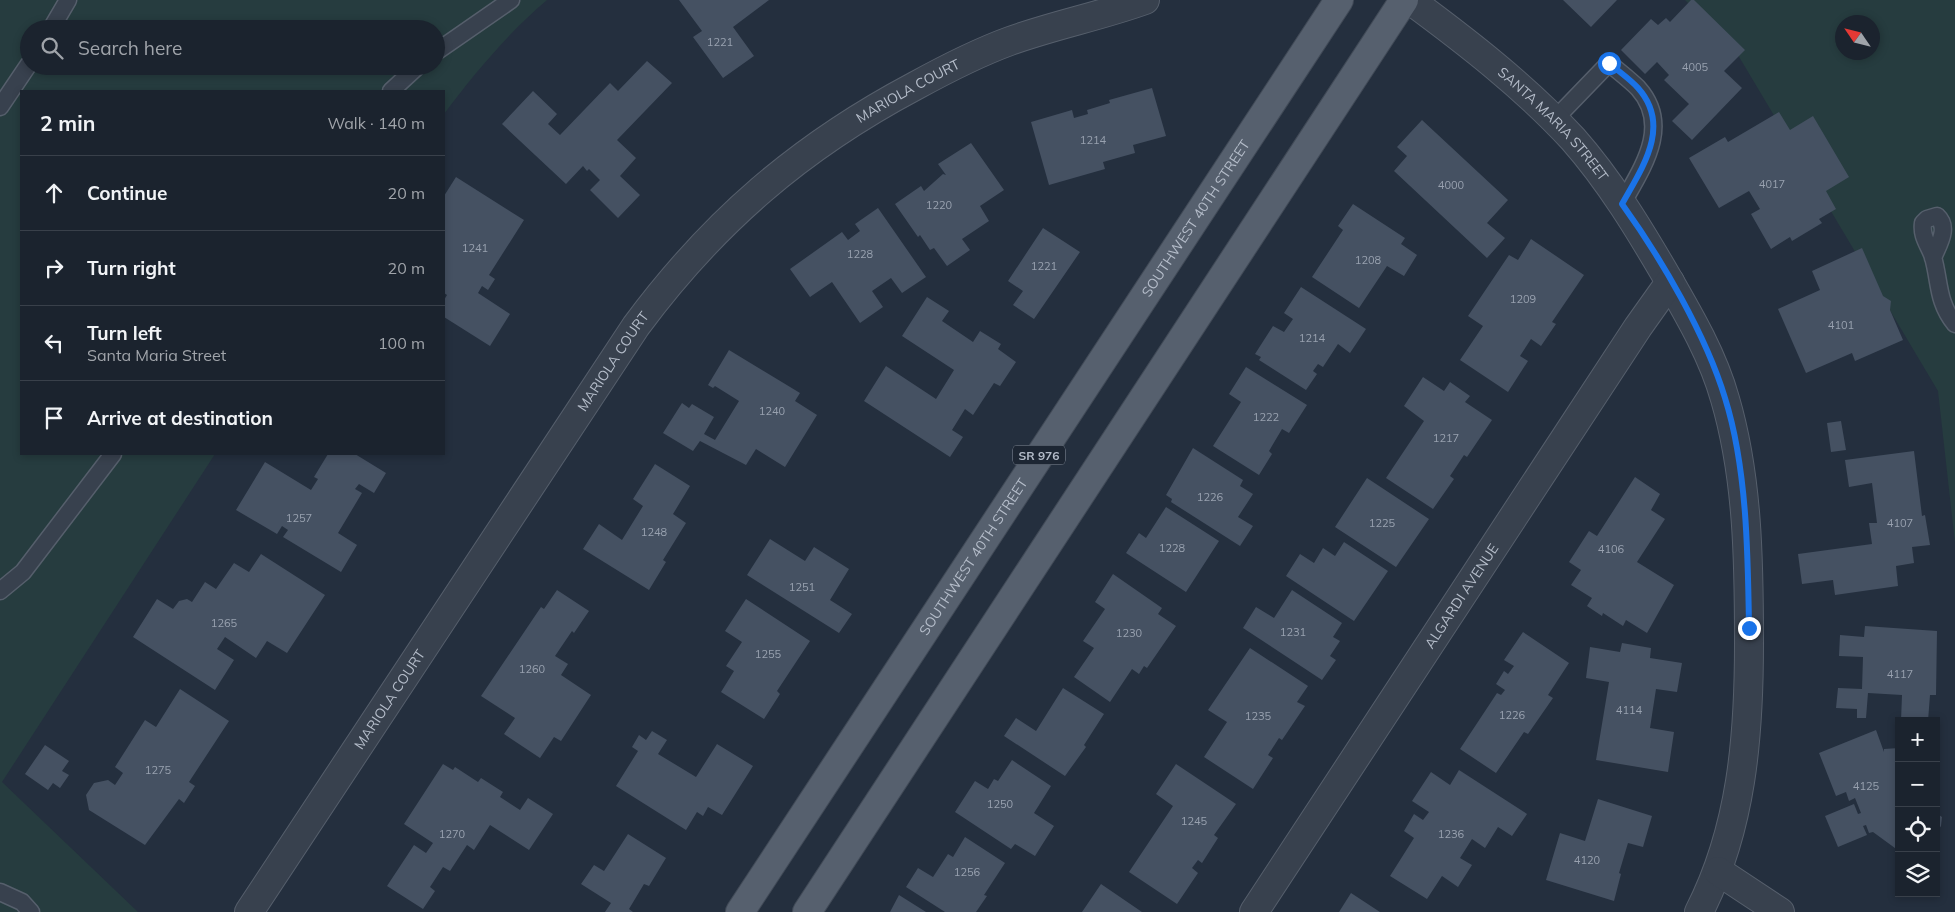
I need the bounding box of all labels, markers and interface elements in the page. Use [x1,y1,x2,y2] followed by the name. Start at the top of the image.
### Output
[1835,15,1880,60] north arrow
[20,20,445,75] search box
[38,34,66,62] icon: search
[707,35,733,49] house number: 1221
[78,36,182,60] text: Search here
[1598,52,1621,75] route start
[853,55,963,127] street label: MARIOLA COURT
[1682,60,1709,74] house number: 4005
[1494,63,1613,185] street label: SANTA MARIA STREET
[40,110,95,136] text: 2 min
[327,113,425,133] text: Walk · 140 m
[1080,133,1107,147] house number: 1214
[1138,136,1254,300] street label: SOUTHWEST 40TH STREET
[1759,177,1785,191] house number: 4017
[1438,178,1465,192] house number: 4000
[40,179,68,207] icon: ahead
[87,181,167,205] text: Continue
[388,183,425,203] text: 20 m
[926,198,953,212] house number: 1220
[462,241,488,255] house number: 1241
[847,247,874,261] house number: 1228
[1355,253,1382,267] house number: 1208
[40,254,68,282] icon: right
[87,256,176,280] text: Turn right
[388,258,425,278] text: 20 m
[1031,259,1057,273] house number: 1221
[1510,292,1536,306] house number: 1209
[573,307,653,415] street label: MARIOLA COURT
[1828,318,1854,332] house number: 4101
[87,321,162,345] text: Turn left
[40,329,68,357] icon: left
[1299,331,1326,345] house number: 1214
[378,333,425,353] text: 100 m
[87,345,226,365] text: Santa Maria Street
[40,404,68,432] icon: arrive
[759,404,786,418] house number: 1240
[87,406,273,430] text: Arrive at destination
[1253,410,1280,424] house number: 1222
[1433,431,1459,445] house number: 1217
[1013,446,1065,464] road number: SR 976
[915,474,1032,639] street label: SOUTHWEST 40TH STREET
[1197,490,1224,504] house number: 1226
[286,511,312,525] house number: 1257
[1369,516,1396,530] house number: 1225
[1887,516,1913,530] house number: 4107
[641,525,668,539] house number: 1248
[1420,540,1502,652] street label: ALGARDI AVENUE
[1159,541,1186,555] house number: 1228
[1598,542,1625,556] house number: 4106
[789,580,815,594] house number: 1251
[211,616,238,630] house number: 1265
[1738,617,1761,640] route end
[1280,625,1306,639] house number: 1231
[1116,626,1143,640] house number: 1230
[350,645,429,753] street label: MARIOLA COURT
[755,647,782,661] house number: 1255
[519,662,546,676] house number: 1260
[1887,667,1913,681] house number: 4117
[1616,703,1643,717] house number: 4114
[1499,708,1526,722] house number: 1226
[1245,709,1272,723] house number: 1235
[1895,717,1940,897] map controls
[1895,717,1940,762] button: +
[1895,762,1940,807] button: −
[145,763,172,777] house number: 1275
[1853,779,1880,793] house number: 4125
[987,797,1014,811] house number: 1250
[1895,807,1940,852] button: locate
[1181,814,1208,828] house number: 1245
[439,827,466,841] house number: 1270
[1438,827,1465,841] house number: 1236
[1895,852,1940,897] button: layers
[1574,853,1601,867] house number: 4120
[954,865,981,879] house number: 1256

